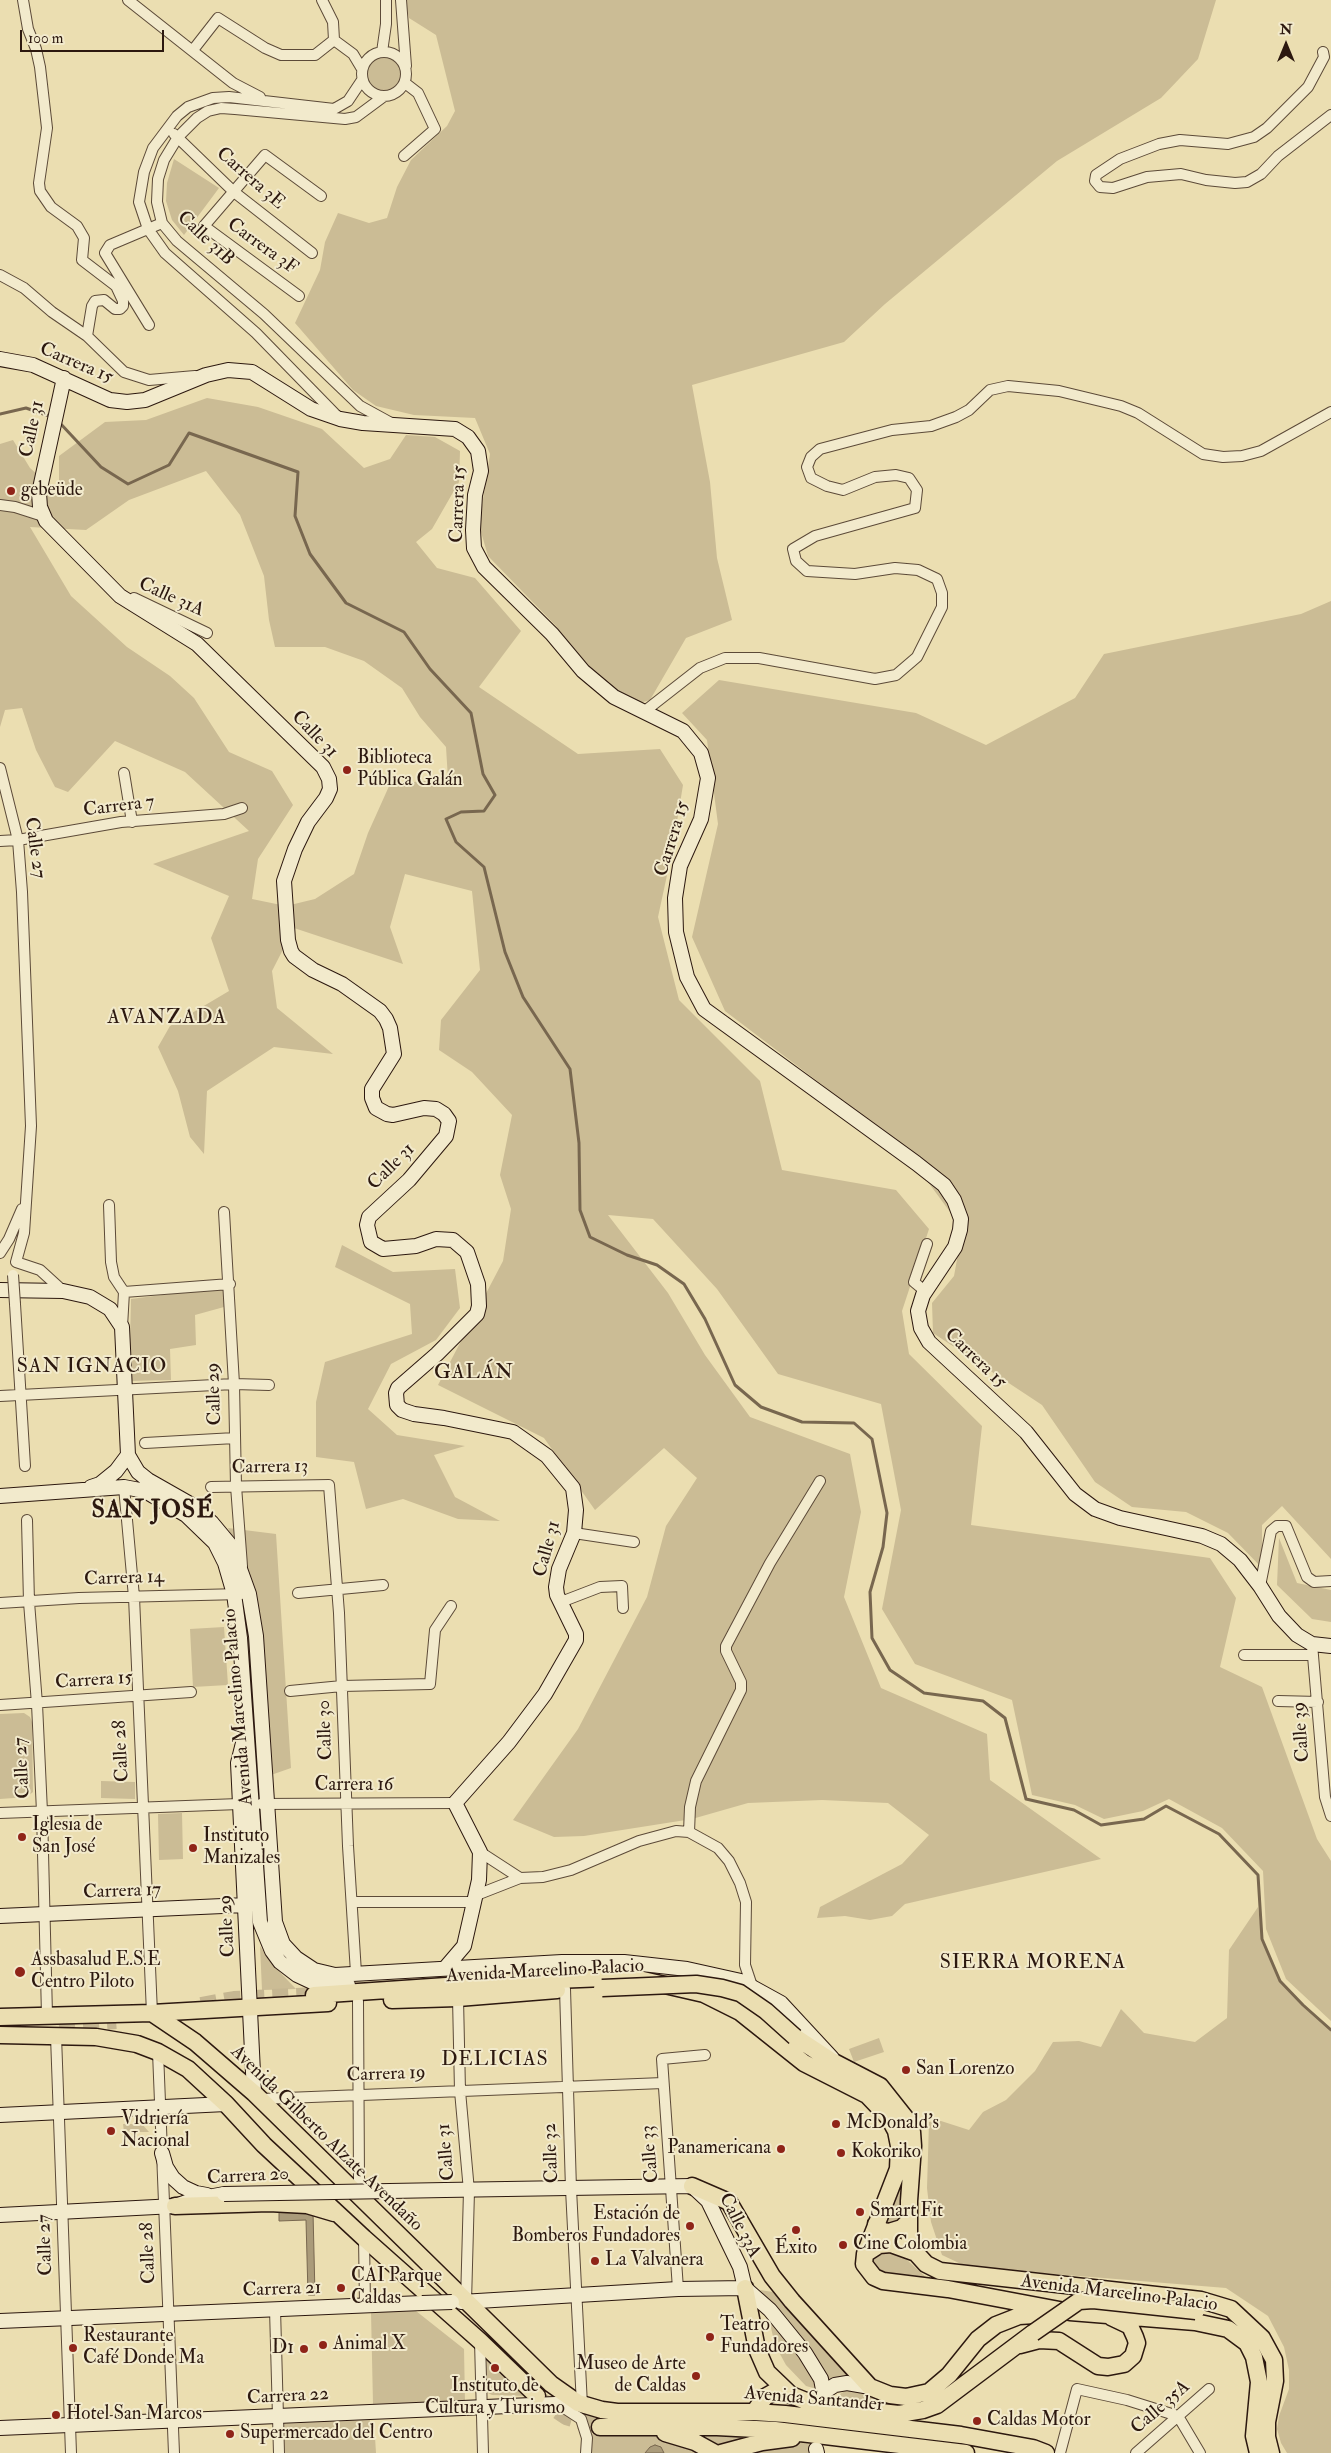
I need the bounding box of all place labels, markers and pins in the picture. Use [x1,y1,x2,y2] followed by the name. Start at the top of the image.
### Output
[21,480,83,502] place label: gebeüde
[5,485,17,497] marker: gebeüde
[357,748,463,792] place label: Biblioteca Pública Galán
[341,764,353,776] marker: Biblioteca Pública Galán
[32,1815,102,1859] place label: Iglesia de San José
[203,1826,280,1870] place label: Instituto Manizales
[16,1831,28,1843] marker: Iglesia de San José
[187,1842,199,1854] marker: Instituto Manizales
[31,1950,161,1994] place label: Assbasalud E.S.E Centro Piloto
[13,1965,27,1979] marker: Assbasalud E.S.E Centro Piloto
[916,2059,1014,2081] place label: San Lorenzo
[900,2064,912,2076] marker: San Lorenzo
[121,2109,190,2153] place label: Vidriería Nacional
[846,2113,939,2135] place label: McDonald's
[830,2118,842,2130] marker: McDonald's
[105,2125,117,2137] marker: Vidriería Nacional
[667,2138,771,2160] place label: Panamericana
[851,2142,921,2164] place label: Kokoriko
[775,2143,787,2155] marker: Panamericana
[835,2147,847,2159] marker: Kokoriko
[870,2201,943,2223] place label: Smart Fit
[512,2204,680,2248] place label: Estación de Bomberos Fundadores
[854,2206,866,2218] marker: Smart Fit
[684,2220,696,2232] marker: Estación de Bomberos Fundadores
[790,2224,802,2236] marker: Éxito
[853,2234,967,2256] place label: Cine Colombia
[775,2238,817,2260] place label: Éxito
[837,2239,849,2251] marker: Cine Colombia
[605,2250,704,2272] place label: La Valvanera
[589,2255,601,2267] marker: La Valvanera
[351,2266,442,2310] place label: CAI Parque Caldas
[335,2282,347,2294] marker: CAI Parque Caldas
[720,2315,808,2359] place label: Teatro Fundadores
[83,2326,204,2370] place label: Restaurante Café Donde Ma
[704,2331,716,2343] marker: Teatro Fundadores
[333,2334,406,2356] place label: Animal X
[272,2338,294,2360] place label: D1
[317,2339,329,2351] marker: Animal X
[67,2342,79,2354] marker: Restaurante Café Donde Ma
[298,2343,310,2355] marker: D1
[576,2354,686,2398] place label: Museo de Arte de Caldas
[489,2362,501,2374] marker: Instituto de Cultura y Turismo
[690,2370,702,2382] marker: Museo de Arte de Caldas
[425,2376,565,2420] place label: Instituto de Cultura y Turismo
[66,2404,202,2426] place label: Hotel San Marcos
[50,2409,62,2421] marker: Hotel San Marcos
[987,2410,1091,2432] place label: Caldas Motor
[971,2415,983,2427] marker: Caldas Motor
[240,2423,433,2445] place label: Supermercado del Centro
[224,2428,236,2440] marker: Supermercado del Centro

